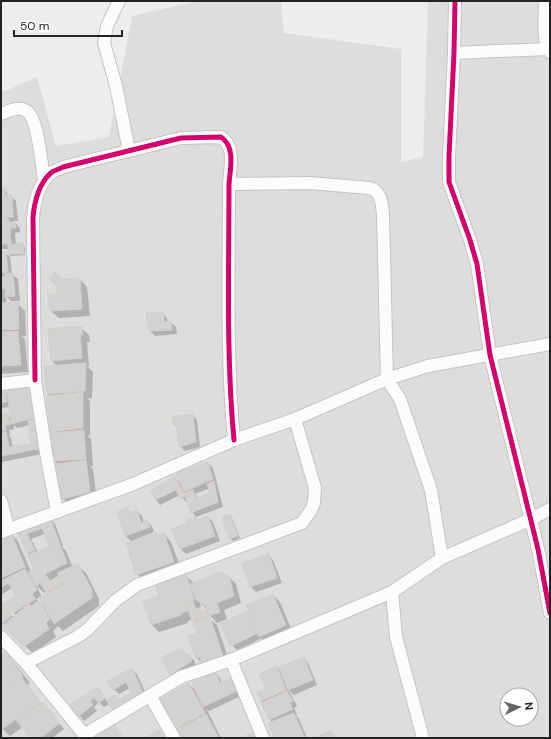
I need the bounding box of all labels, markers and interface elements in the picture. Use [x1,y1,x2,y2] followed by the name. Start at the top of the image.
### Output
[14,12,122,38] scale bar
[20,18,49,34] text: 50 m
[499,687,539,727] north arrow
[522,702,536,711] text: N

